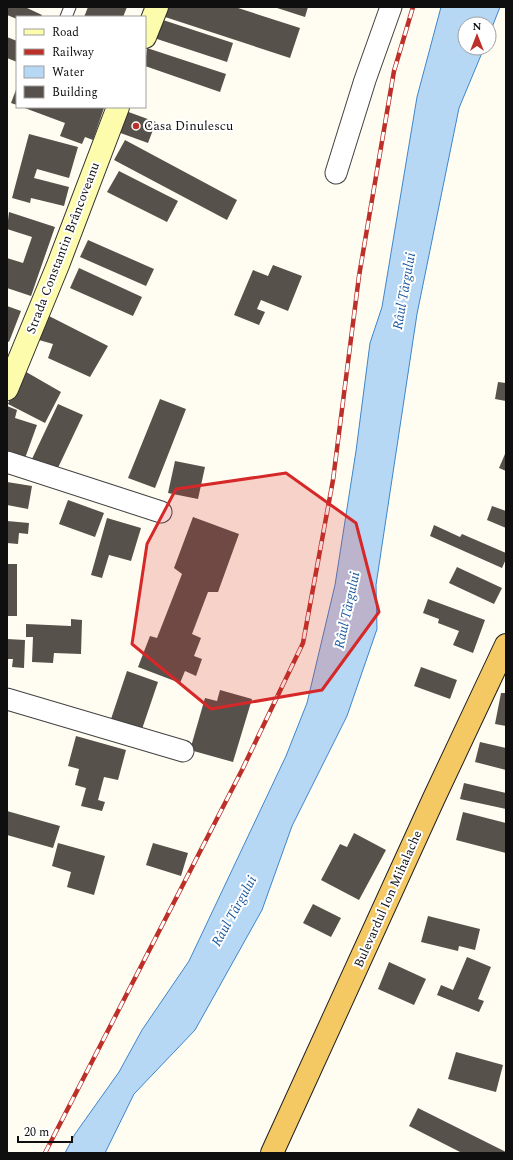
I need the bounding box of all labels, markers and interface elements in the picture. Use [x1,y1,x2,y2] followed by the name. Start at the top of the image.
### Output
[16,16,146,108] legend
[457,16,497,56] north arrow
[473,18,482,35] text: N
[52,23,79,42] text: Road
[52,43,95,62] text: Railway
[52,63,84,82] text: Water
[52,83,98,102] text: Building
[144,116,233,136] place label: Casa Dinulescu
[131,121,141,131] marker: Casa Dinulescu
[21,159,105,337] street label: Strada Constantin Brâncoveanu
[387,251,421,331] water label: Râul Târgului
[329,570,365,650] water label: Râul Târgului
[349,827,427,971] street label: Bulevardul Ion Mihalache
[206,872,262,950] water label: Râul Târgului
[18,1118,72,1144] scale bar
[24,1123,49,1142] text: 20 m

